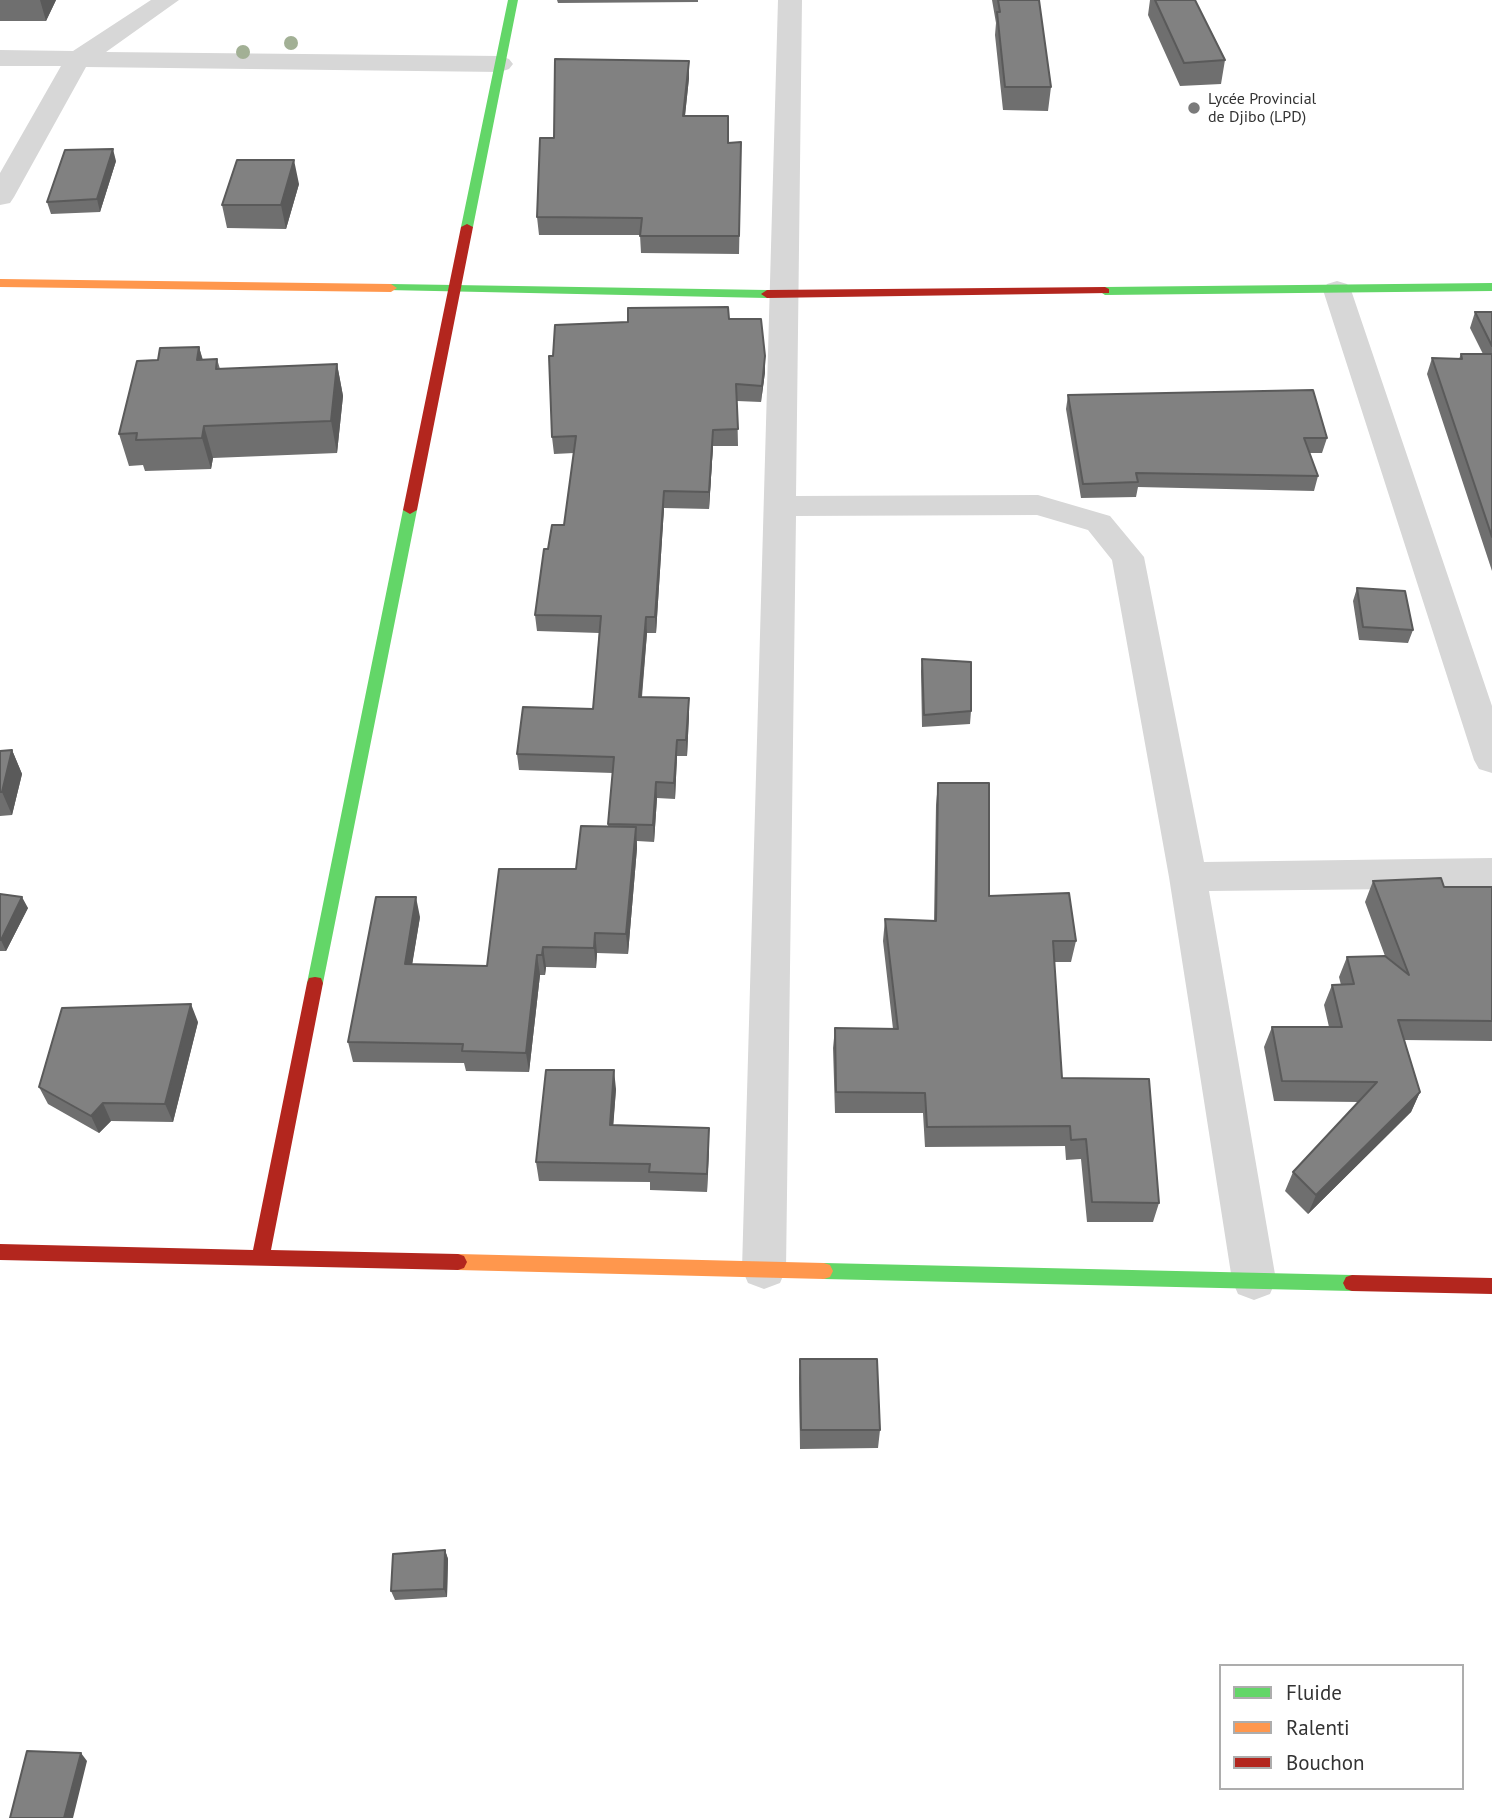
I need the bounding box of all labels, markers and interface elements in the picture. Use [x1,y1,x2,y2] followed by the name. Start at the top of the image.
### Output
[1208,89,1316,127] place label: Lycée Provincial de Djibo (LPD)
[1186,100,1202,116] marker: Lycée Provincial de Djibo (LPD)
[1219,1664,1464,1790] legend
[1286,1679,1342,1706] text: Fluide
[1286,1714,1350,1741] text: Ralenti
[1286,1749,1365,1776] text: Bouchon

